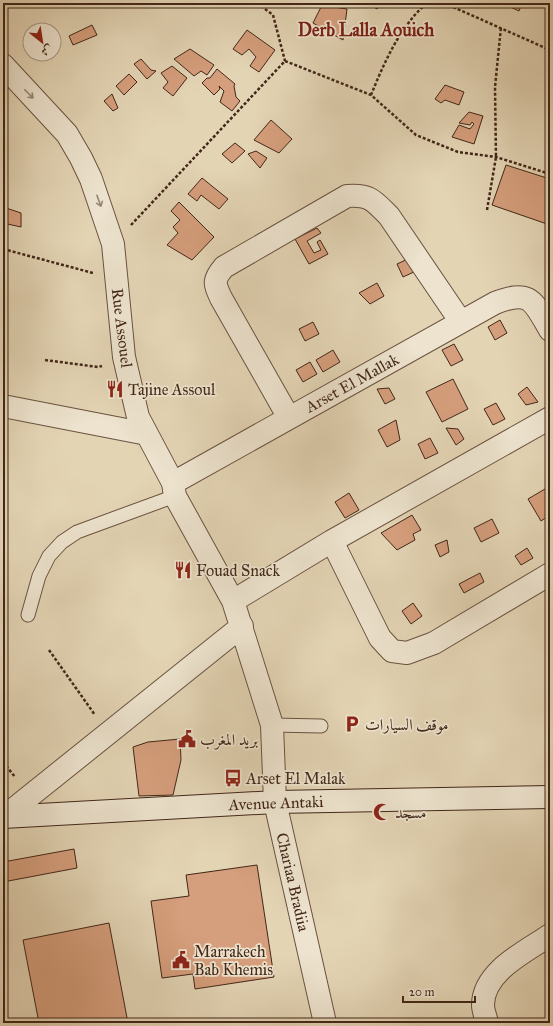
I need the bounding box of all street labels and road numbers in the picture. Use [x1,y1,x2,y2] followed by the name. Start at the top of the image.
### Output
[108,287,136,369] street label: Rue Assouel
[301,349,402,417] street label: Arset El Mallak
[227,792,324,814] street label: Avenue Antaki
[272,831,314,933] street label: Chariaa Bradiia

